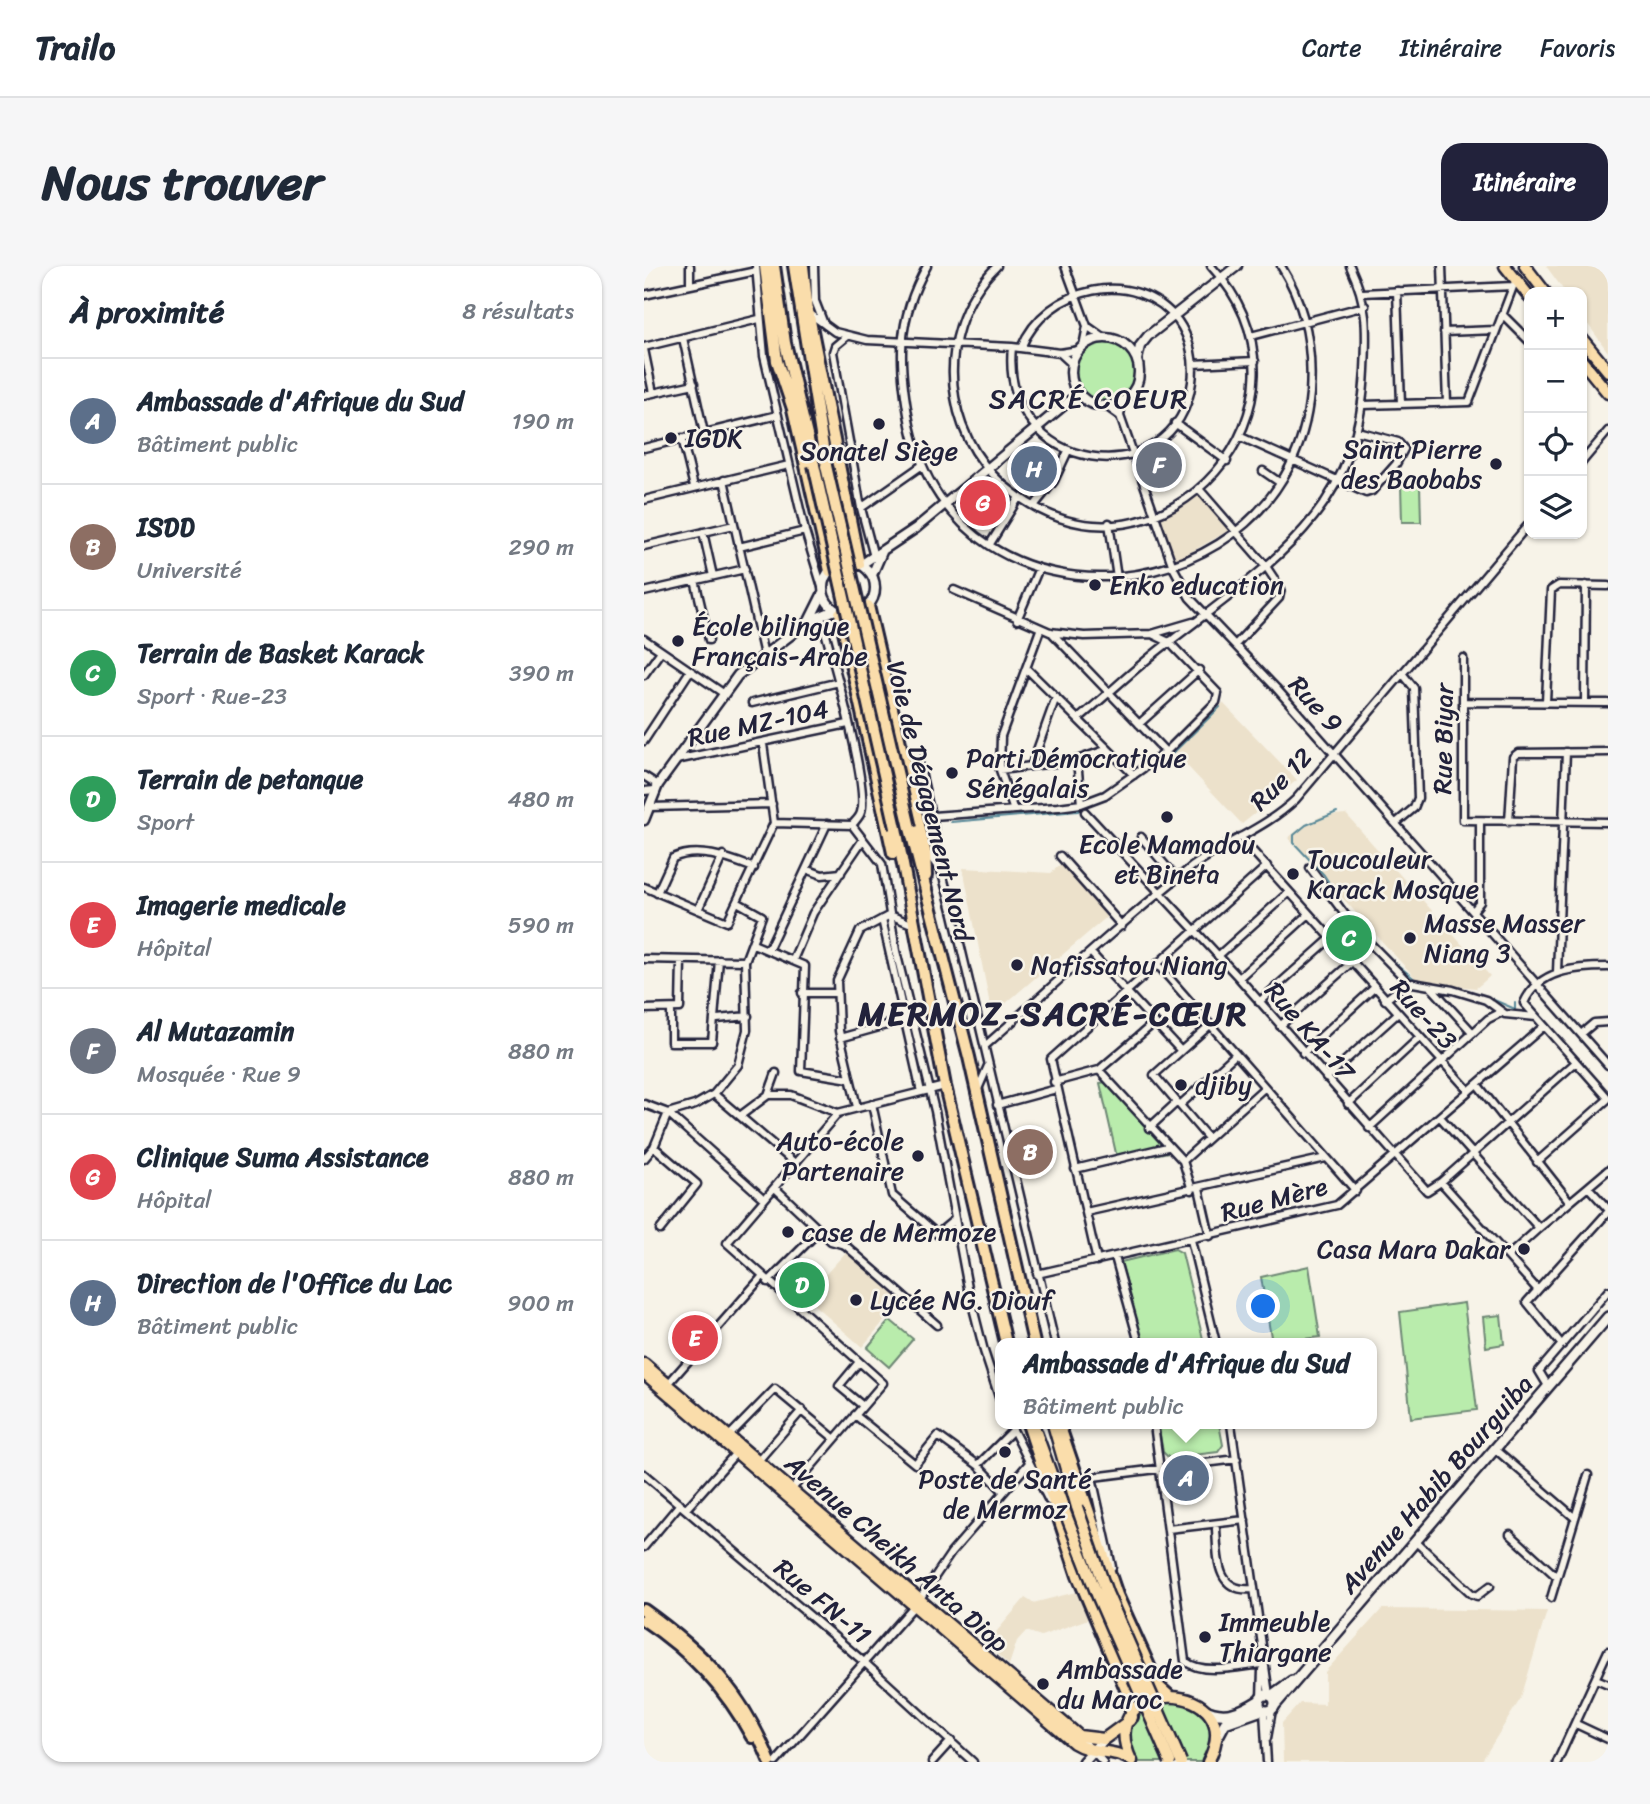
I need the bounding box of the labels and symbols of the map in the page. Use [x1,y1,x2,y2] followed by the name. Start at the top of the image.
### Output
[989,374,1189,423] district label: SACRÉ COEUR
[684,415,743,461] place label: IGDK
[871,416,887,432] marker: Sonatel Siège
[1341,426,1482,502] place label: Saint Pierre des Baobabs
[800,428,958,474] place label: Sonatel Siège
[663,430,679,446] marker: IGDK
[1136,439,1182,491] pin: F
[1011,443,1057,495] pin: H
[1488,456,1504,472] marker: Saint Pierre des Baobabs
[960,477,1006,529] pin: G
[1109,562,1284,608] place label: Enko education
[1087,577,1103,593] marker: Enko education
[692,603,868,679] place label: École bilingue Français-Arabe
[670,633,686,649] marker: École bilingue Français-Arabe
[873,656,988,948] street label: Voie de Dégagement Nord
[1277,664,1355,744] street label: Rue 9
[1419,682,1467,795] street label: Rue Biyar
[683,686,833,760] street label: Rue MZ-104
[966,735,1187,811] place label: Parti Démocratique Sénégalais
[1238,736,1324,822] street label: Rue 12
[944,765,960,781] marker: Parti Démocratique Sénégalais
[1159,809,1175,825] marker: Ecole Mamadou et Bineta
[1079,821,1255,897] place label: Ecole Mamadou et Bineta
[1307,836,1479,912] place label: Toucouleur Karack Mosque
[1285,866,1301,882] marker: Toucouleur Karack Mosque
[1424,900,1586,976] place label: Masse Masser Niang 3
[1326,912,1372,964] pin: C
[1402,930,1418,946] marker: Masse Masser Niang 3
[1031,942,1228,988] place label: Nafissatou Niang
[1009,957,1025,973] marker: Nafissatou Niang
[1379,967,1469,1061] street label: Rue-23
[1253,970,1368,1093] street label: Rue KA-17
[857,985,1248,1043] district label: MERMOZ-SACRÉ-CŒUR
[1195,1062,1252,1108] place label: djiby
[1173,1077,1189,1093] marker: djiby
[775,1118,904,1194] place label: Auto-école Partenaire
[1007,1126,1053,1178] pin: B
[910,1148,926,1164] marker: Auto-école Partenaire
[1216,1163,1333,1235] street label: Rue Mère
[802,1209,997,1255] place label: case de Mermoze
[780,1224,796,1240] marker: case de Mermoze
[1317,1226,1511,1272] place label: Casa Mara Dakar
[1516,1241,1532,1257] marker: Casa Mara Dakar
[779,1259,825,1311] pin: D
[870,1277,1056,1323] place label: Lycée NG. Diouf
[1246,1289,1280,1323] your location
[848,1292,864,1308] marker: Lycée NG. Diouf
[672,1312,718,1364] pin: E
[1326,1364,1545,1605] street label: Avenue Habib Bourguiba
[773,1441,1020,1664] street label: Avenue Cheikh Anta Diop
[997,1444,1013,1460] marker: Poste de Santé de Mermoz
[1163,1452,1209,1504] pin: A
[918,1456,1092,1532] place label: Poste de Santé de Mermoz
[764,1546,882,1656] street label: Rue FN-11
[1218,1599,1332,1675] place label: Immeuble Thiargane
[1197,1629,1213,1645] marker: Immeuble Thiargane
[1056,1646,1183,1722] place label: Ambassade du Maroc
[1035,1676,1051,1692] marker: Ambassade du Maroc

